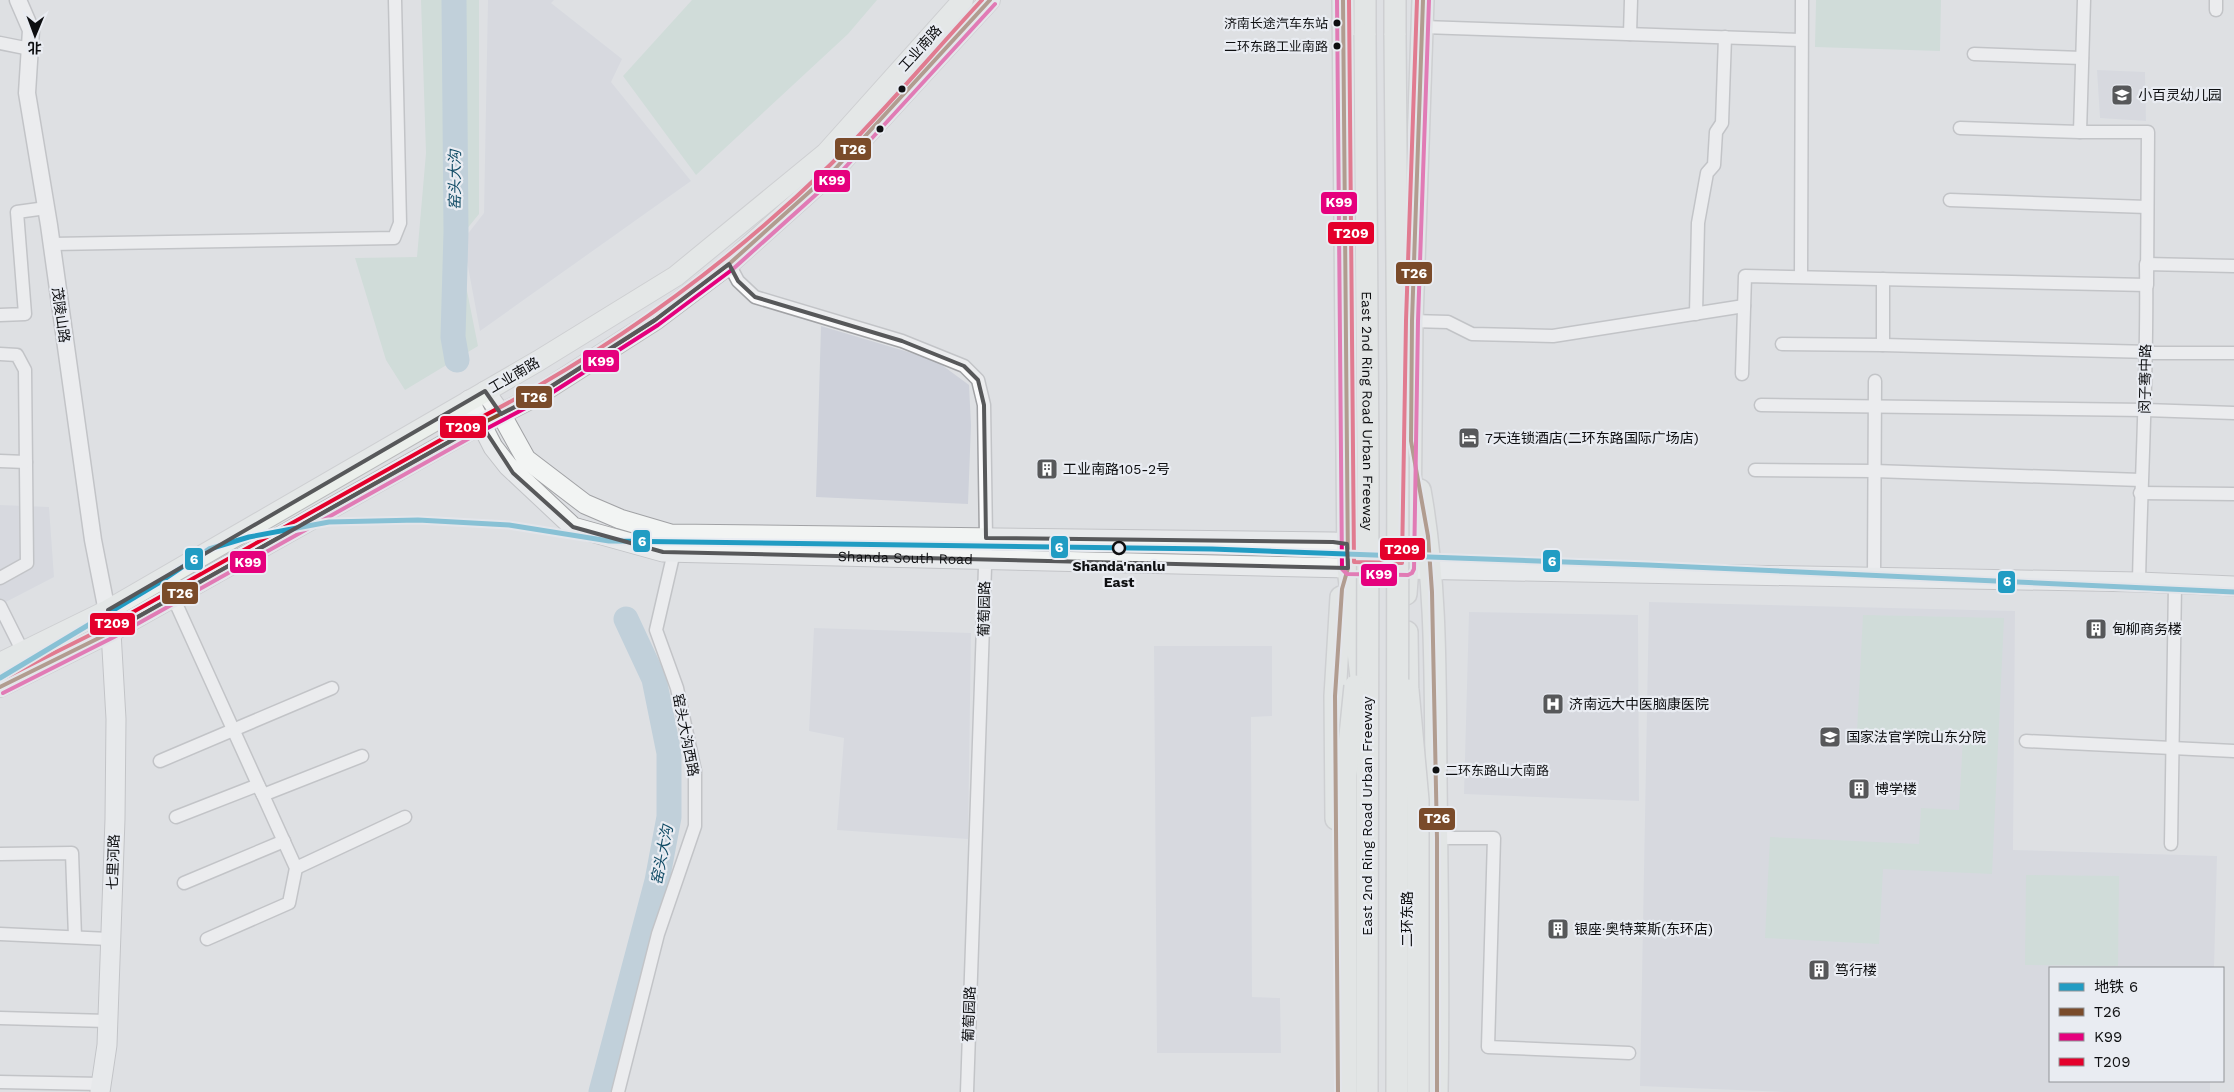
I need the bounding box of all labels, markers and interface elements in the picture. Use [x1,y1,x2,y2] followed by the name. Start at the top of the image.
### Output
[10,10,60,60] north arrow
[1224,16,1328,31] place label: 济南长途汽车东站
[1332,18,1342,28] marker: 济南长途汽车东站
[895,22,945,74] street label: 工业南路
[1224,39,1328,54] place label: 二环东路工业南路
[28,40,42,56] text: 北
[1332,41,1342,51] marker: 二环东路工业南路
[2110,83,2134,107] school or university icon: 小百灵幼儿园
[897,84,907,94] unlabelled marker
[2138,87,2222,103] place label: 小百灵幼儿园
[875,124,885,134] unlabelled marker
[834,137,872,161] line badge: T26
[840,141,866,157] text: T26
[446,148,464,210] water label: 窑头大沟
[813,169,851,193] line badge: K99
[819,172,845,188] text: K99
[1320,191,1358,215] line badge: K99
[1326,194,1352,210] text: K99
[1327,221,1375,245] line badge: T209
[1333,225,1369,241] text: T209
[1395,261,1433,285] line badge: T26
[1401,265,1427,281] text: T26
[49,286,73,344] street label: 茂陵山路
[1359,291,1376,532] street label: East 2nd Ring Road Urban Freeway
[2136,344,2154,414] street label: 闵子骞中路
[582,349,620,373] line badge: K99
[588,353,614,369] text: K99
[486,354,542,396] street label: 工业南路
[515,385,553,409] line badge: T26
[521,389,547,405] text: T26
[439,415,487,439] line badge: T209
[445,419,481,435] text: T209
[1457,426,1481,450] hotel icon: 7天连锁酒店(二环东路国际广场店)
[1485,430,1699,446] place label: 7天连锁酒店(二环东路国际广场店)
[1035,457,1059,481] building icon: 工业南路105-2号
[1063,461,1170,477] place label: 工业南路105-2号
[632,529,651,553] line badge: 6
[638,533,647,549] text: 6
[1050,535,1069,559] line badge: 6
[1379,537,1426,561] line badge: T209
[1055,539,1064,555] text: 6
[1112,541,1126,555] marker: Shanda'nanlu East
[1384,541,1420,557] text: T209
[184,547,204,571] line badge: 6
[838,548,973,567] street label: Shanda South Road
[1542,549,1561,573] line badge: 6
[229,550,267,574] line badge: K99
[190,551,199,567] text: 6
[1548,553,1557,569] text: 6
[235,554,261,570] text: K99
[1073,558,1165,590] place label: Shanda'nanlu East
[1360,563,1398,587] line badge: K99
[1366,566,1392,582] text: K99
[1997,570,2016,594] line badge: 6
[2003,573,2012,589] text: 6
[161,581,199,605] line badge: T26
[976,581,992,637] street label: 葡萄园路
[167,585,193,601] text: T26
[89,612,136,636] line badge: T209
[94,615,130,631] text: T209
[2084,617,2108,641] building icon: 甸柳商务楼
[2112,621,2182,637] place label: 甸柳商务楼
[670,692,702,778] street label: 窑头大沟西路
[1541,692,1565,716] hospital icon: 济南远大中医脑康医院
[1359,695,1375,936] street label: East 2nd Ring Road Urban Freeway
[1569,696,1709,712] place label: 济南远大中医脑康医院
[1818,725,1842,749] school or university icon: 国家法官学院山东分院
[1846,729,1986,745] place label: 国家法官学院山东分院
[1445,763,1549,778] place label: 二环东路山大南路
[1431,765,1441,775] marker: 二环东路山大南路
[1847,777,1871,801] building icon: 博学楼
[1875,781,1917,797] place label: 博学楼
[1418,807,1456,831] line badge: T26
[1424,810,1450,826] text: T26
[647,822,677,886] water label: 窑头大沟
[104,834,122,890] street label: 七里河路
[1399,891,1415,947] street label: 二环东路
[1546,917,1570,941] building icon: 银座·奥特莱斯(东环店)
[1574,921,1713,937] place label: 银座·奥特莱斯(东环店)
[1807,958,1831,982] building icon: 笃行楼
[1835,962,1877,978] place label: 笃行楼
[2049,967,2224,1082] legend
[2094,978,2138,996] text: 地铁 6
[960,986,978,1042] street label: 葡萄园路
[2094,1003,2121,1021] text: T26
[2094,1028,2122,1046] text: K99
[2094,1053,2130,1071] text: T209

